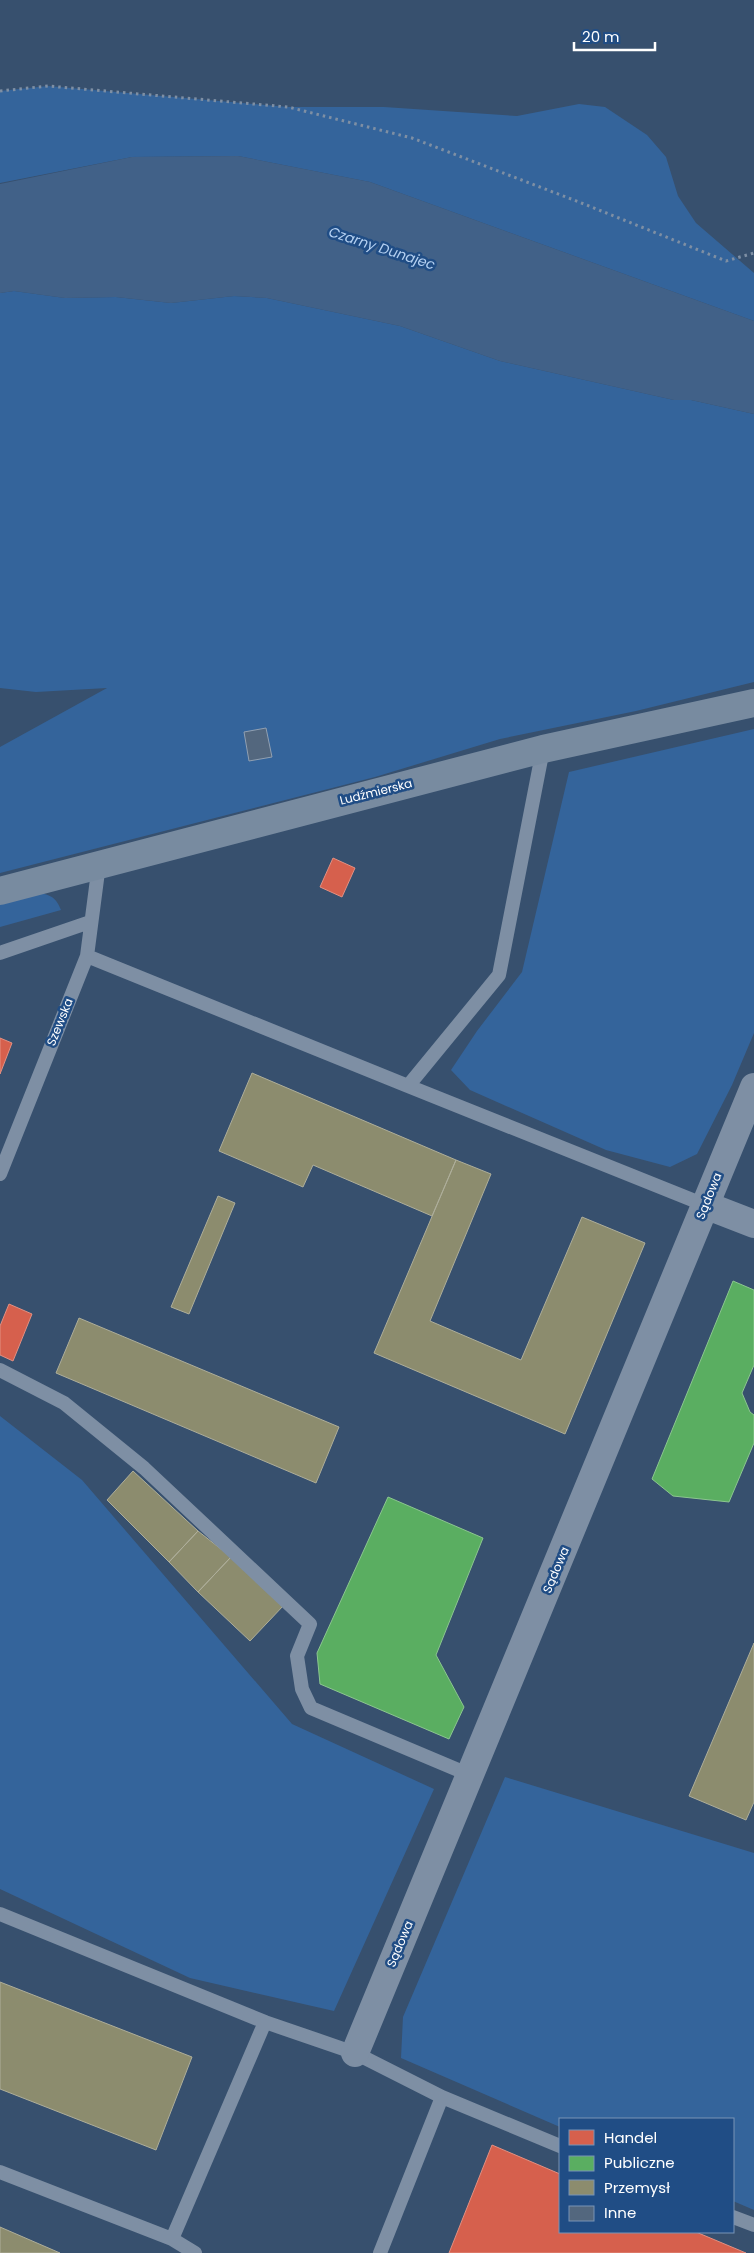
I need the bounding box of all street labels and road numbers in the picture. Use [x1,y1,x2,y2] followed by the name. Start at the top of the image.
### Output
[338,774,414,809] street label: Ludźmierska
[42,995,77,1048] street label: Szewska
[691,1170,726,1222] street label: Sądowa
[538,1544,573,1596] street label: Sądowa
[382,1918,417,1970] street label: Sądowa

